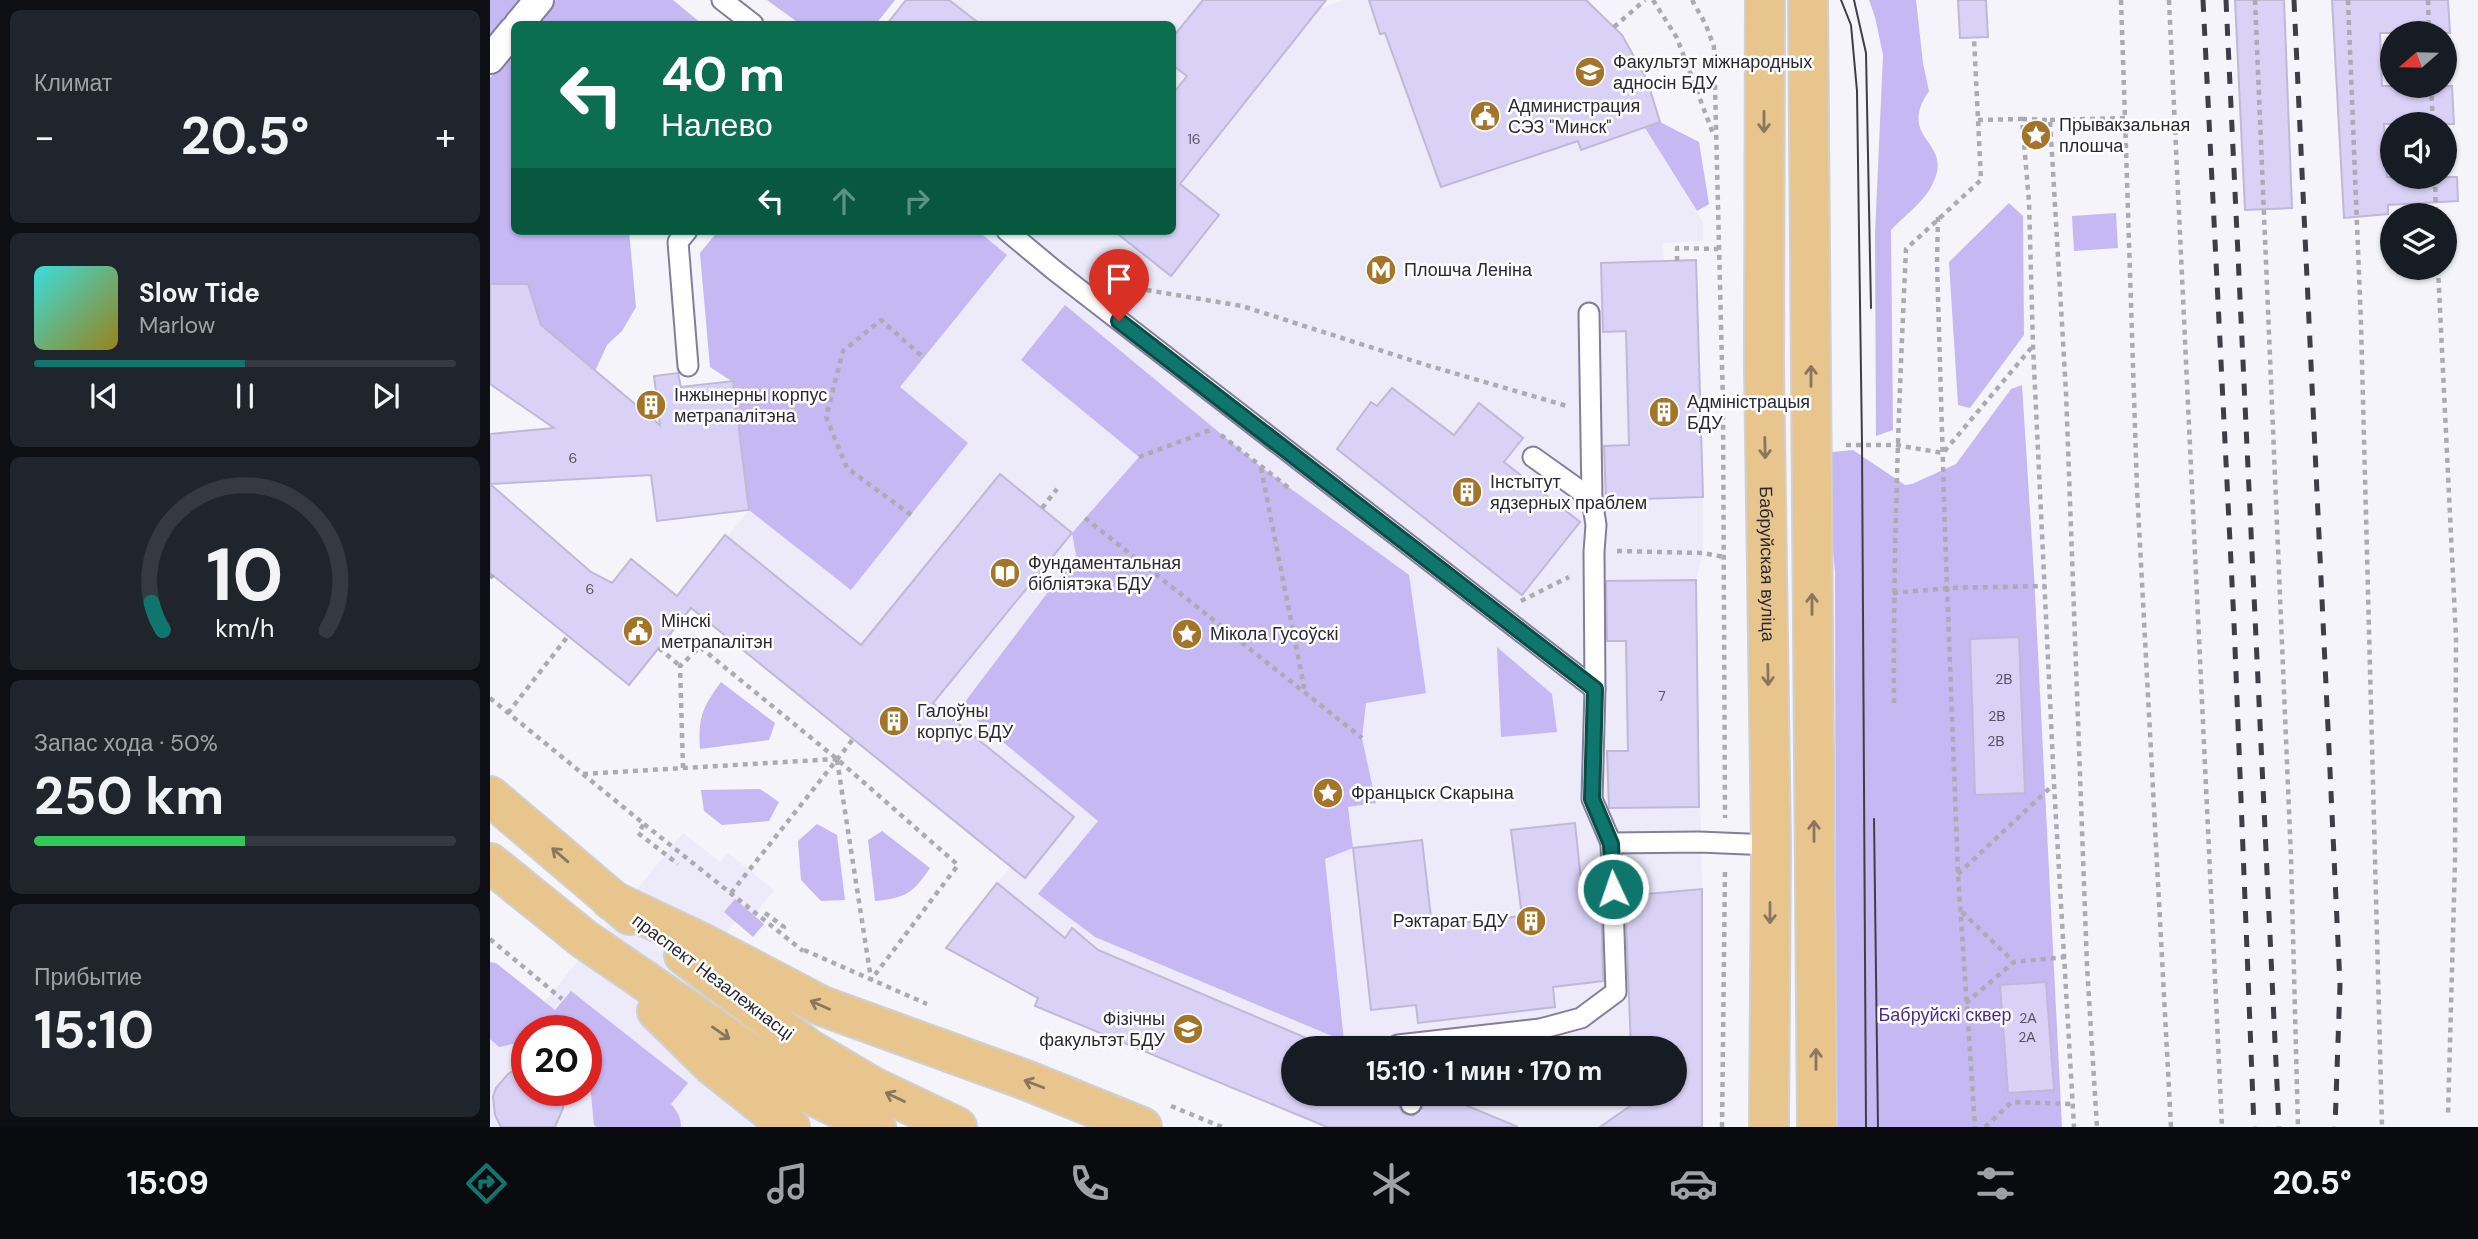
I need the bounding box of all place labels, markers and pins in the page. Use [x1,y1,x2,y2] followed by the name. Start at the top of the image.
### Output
[1613,50,1812,95] place label: Факультэт міжнародных адносін БДУ
[1573,55,1607,89] school or university icon: Факультэт міжнародных адносін БДУ
[1508,94,1640,139] place label: Администрация СЭЗ "Минск"
[1468,99,1502,133] public building icon: Администрация СЭЗ "Минск"
[2059,113,2190,158] place label: Прывакзальная плошча
[2019,118,2053,152] place icon: Прывакзальная плошча
[1089,249,1149,321] pin
[1364,253,1398,287] metro station icon: Плошча Леніна
[1404,258,1533,282] place label: Плошча Леніна
[674,383,827,428] place label: Інжынерны корпус метрапалітэна
[634,388,668,422] building icon: Інжынерны корпус метрапалітэна
[1687,390,1810,435] place label: Адміністрацыя БДУ
[1647,395,1681,429] building icon: Адміністрацыя БДУ
[1490,470,1647,515] place label: Інстытут ядзерных праблем
[1450,475,1484,509] building icon: Інстытут ядзерных праблем
[1028,551,1181,596] place label: Фундаментальная бібліятэка БДУ
[988,556,1022,590] library icon: Фундаментальная бібліятэка БДУ
[661,609,773,654] place label: Мінскі метрапалітэн
[621,614,655,648] public building icon: Мінскі метрапалітэн
[1170,617,1204,651] place icon: Мікола Гусоўскі
[1210,622,1338,646] place label: Мікола Гусоўскі
[917,699,1014,744] place label: Галоўны корпус БДУ
[877,704,911,738] building icon: Галоўны корпус БДУ
[1311,776,1345,810] place icon: Францыск Скарына
[1351,781,1515,805] place label: Францыск Скарына
[1514,904,1548,938] building icon: Рэктарат БДУ
[1393,909,1509,933] place label: Рэктарат БДУ
[1039,1007,1166,1052] place label: Фізічны факультэт БДУ
[1171,1012,1205,1046] school or university icon: Фізічны факультэт БДУ

